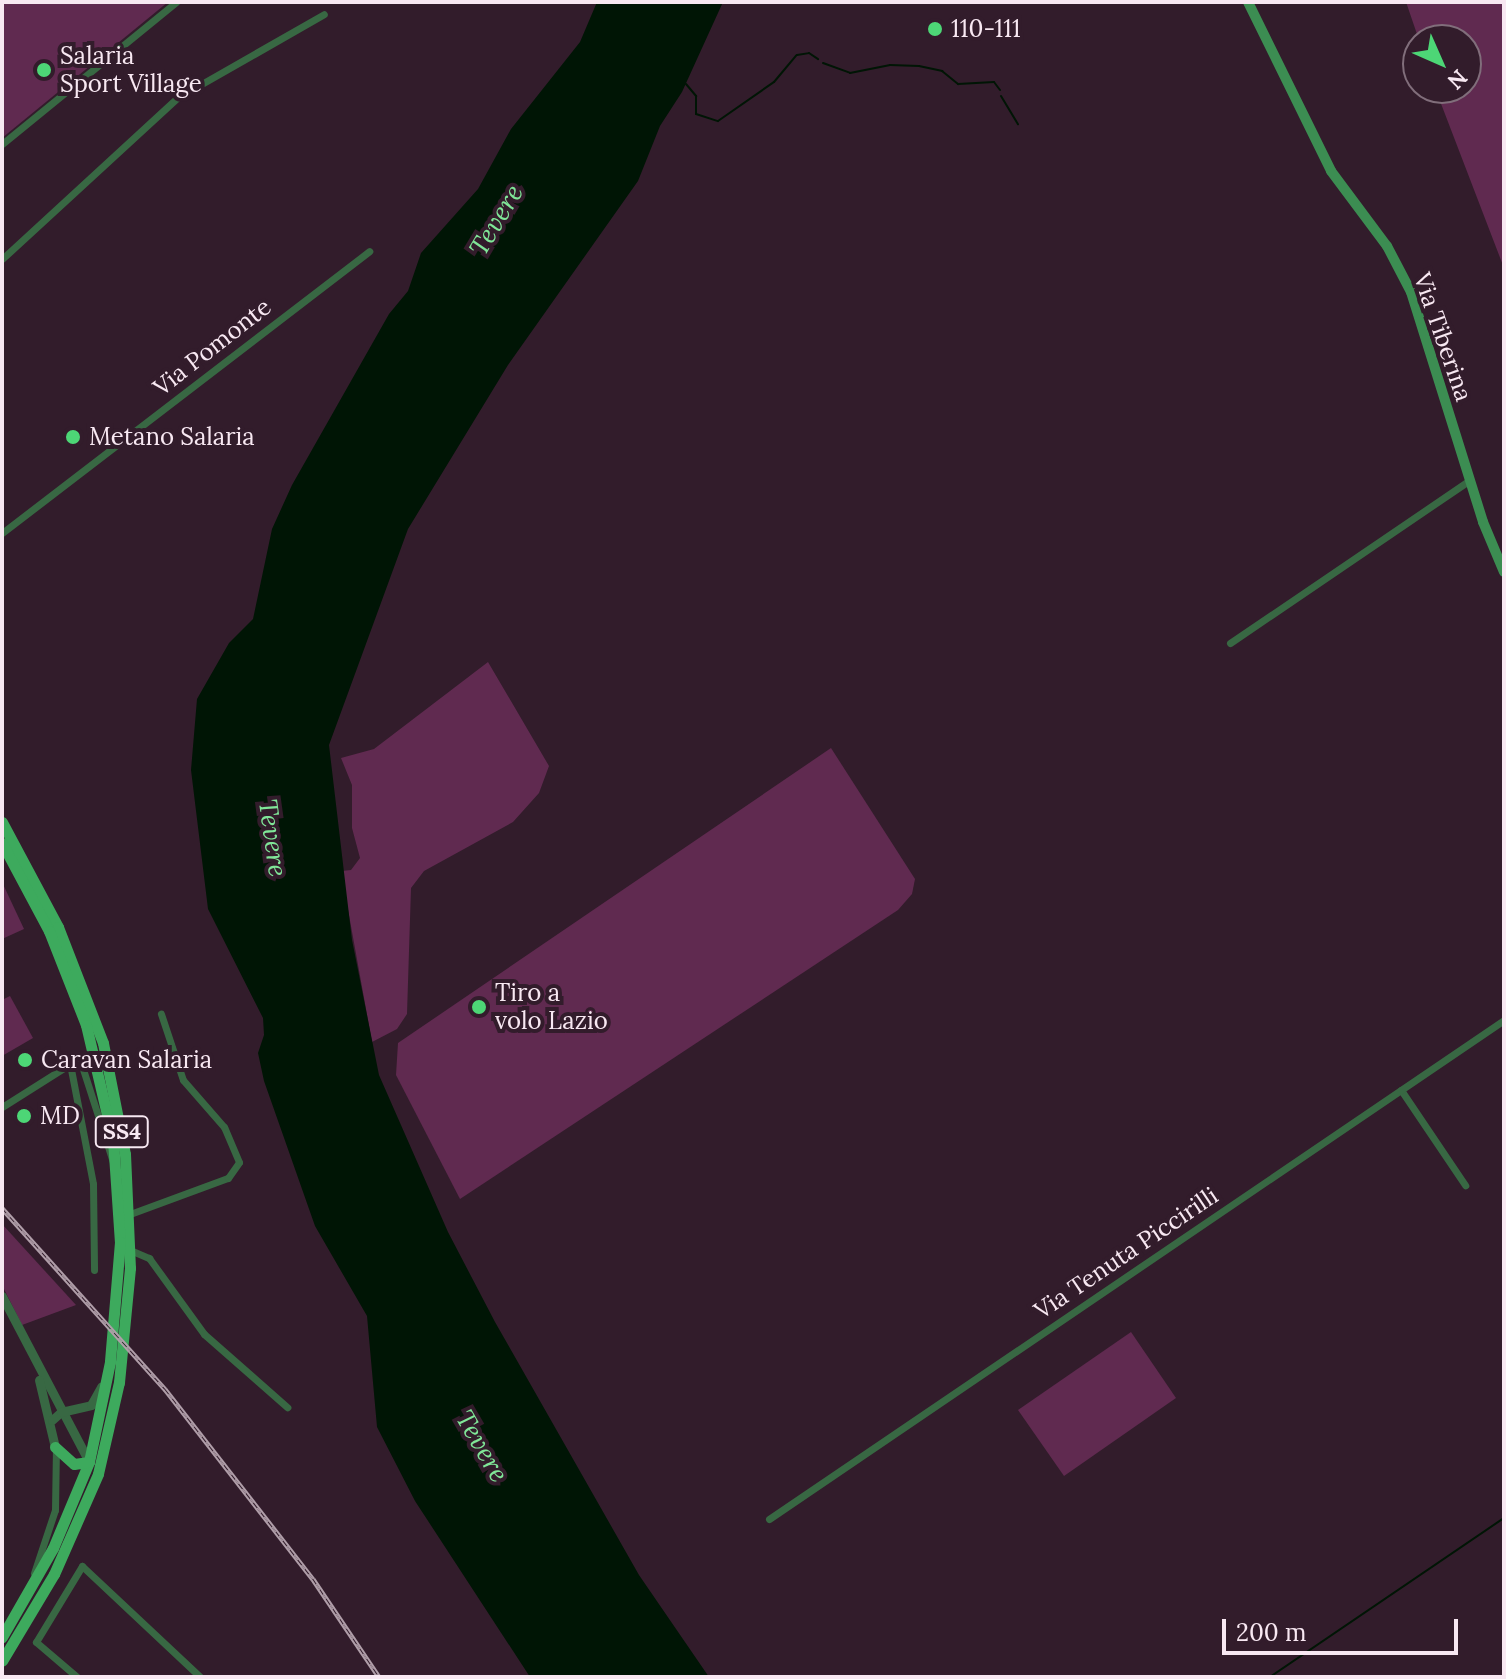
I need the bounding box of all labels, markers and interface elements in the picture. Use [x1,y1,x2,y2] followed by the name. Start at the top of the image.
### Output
[951,15,1021,43] place label: 110-111
[926,20,944,38] marker: 110-111
[1402,24,1482,104] north arrow
[60,42,202,98] place label: Salaria Sport Village
[35,61,53,79] marker: Salaria Sport Village
[1442,64,1473,95] text: N
[463,179,529,261] water label: Tevere
[1408,269,1478,405] street label: Via Tiberina
[147,292,277,402] street label: Via Pomonte
[89,423,255,451] place label: Metano Salaria
[64,428,82,446] marker: Metano Salaria
[252,797,294,879] water label: Tevere
[495,979,608,1035] place label: Tiro a volo Lazio
[470,998,488,1016] marker: Tiro a volo Lazio
[41,1046,212,1074] place label: Caravan Salaria
[16,1051,34,1069] marker: Caravan Salaria
[40,1102,80,1130] place label: MD
[15,1107,33,1125] marker: MD
[94,1114,150,1150] road number: SS4
[1029,1181,1223,1325] street label: Via Tenuta Piccirilli
[449,1405,515,1487] water label: Tevere
[1226,1603,1462,1653] scale bar
[1236,1617,1306,1648] text: 200 m

